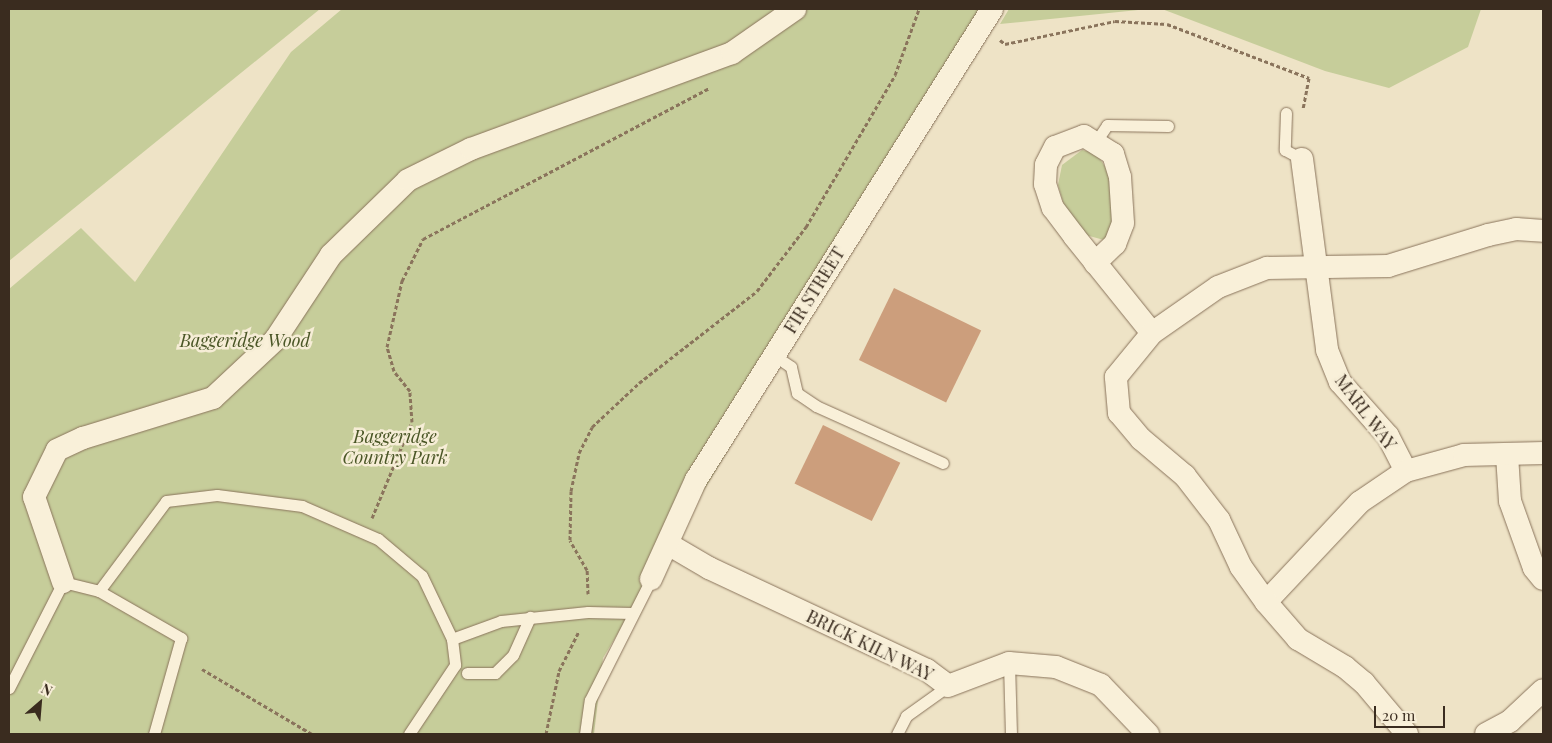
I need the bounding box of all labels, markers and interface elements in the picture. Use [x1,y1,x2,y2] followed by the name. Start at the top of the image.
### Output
[779,243,849,337] street label: FIR STREET
[180,329,310,351] park label: Baggeridge Wood
[1330,370,1402,454] street label: MARL WAY
[342,426,448,468] park label: Baggeridge Country Park
[803,605,937,685] street label: BRICK KILN WAY
[15,678,65,728] north arrow
[38,678,56,700] text: N
[1377,696,1448,728] scale bar
[1382,705,1415,725] text: 20 m

